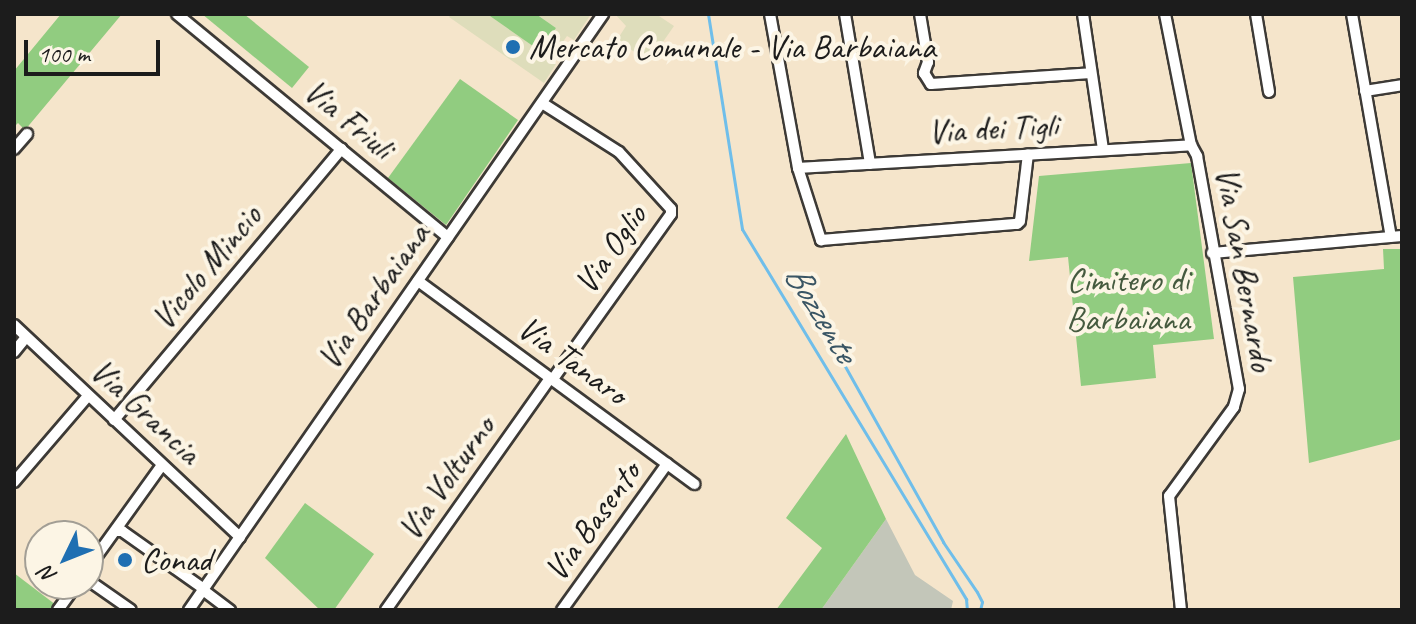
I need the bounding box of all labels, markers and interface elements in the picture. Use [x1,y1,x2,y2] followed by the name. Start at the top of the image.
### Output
[28,24,164,74] scale bar
[529,27,935,67] place label: Mercato Comunale - Via Barbaiana
[504,38,522,56] marker: Mercato Comunale - Via Barbaiana
[38,39,90,69] text: 100 m
[296,70,402,168] street label: Via Friuli
[927,104,1059,152] street label: Via dei Tigli
[1207,164,1283,374] street label: Via San Bernardo
[142,196,270,338] street label: Vicolo Mincio
[565,197,655,301] street label: Via Oglio
[308,215,438,377] street label: Via Barbaiana
[775,257,867,369] water label: Bozzente
[1066,259,1190,338] park label: Cimitero di Barbaiana
[510,307,636,413] street label: Via Tanaro
[82,349,210,473] street label: Via Grancia
[389,408,503,548] street label: Via Volturno
[535,453,649,589] street label: Via Basento
[24,520,104,600] north arrow
[141,540,211,580] place label: Conad
[116,551,134,569] marker: Conad
[33,560,63,590] text: N

